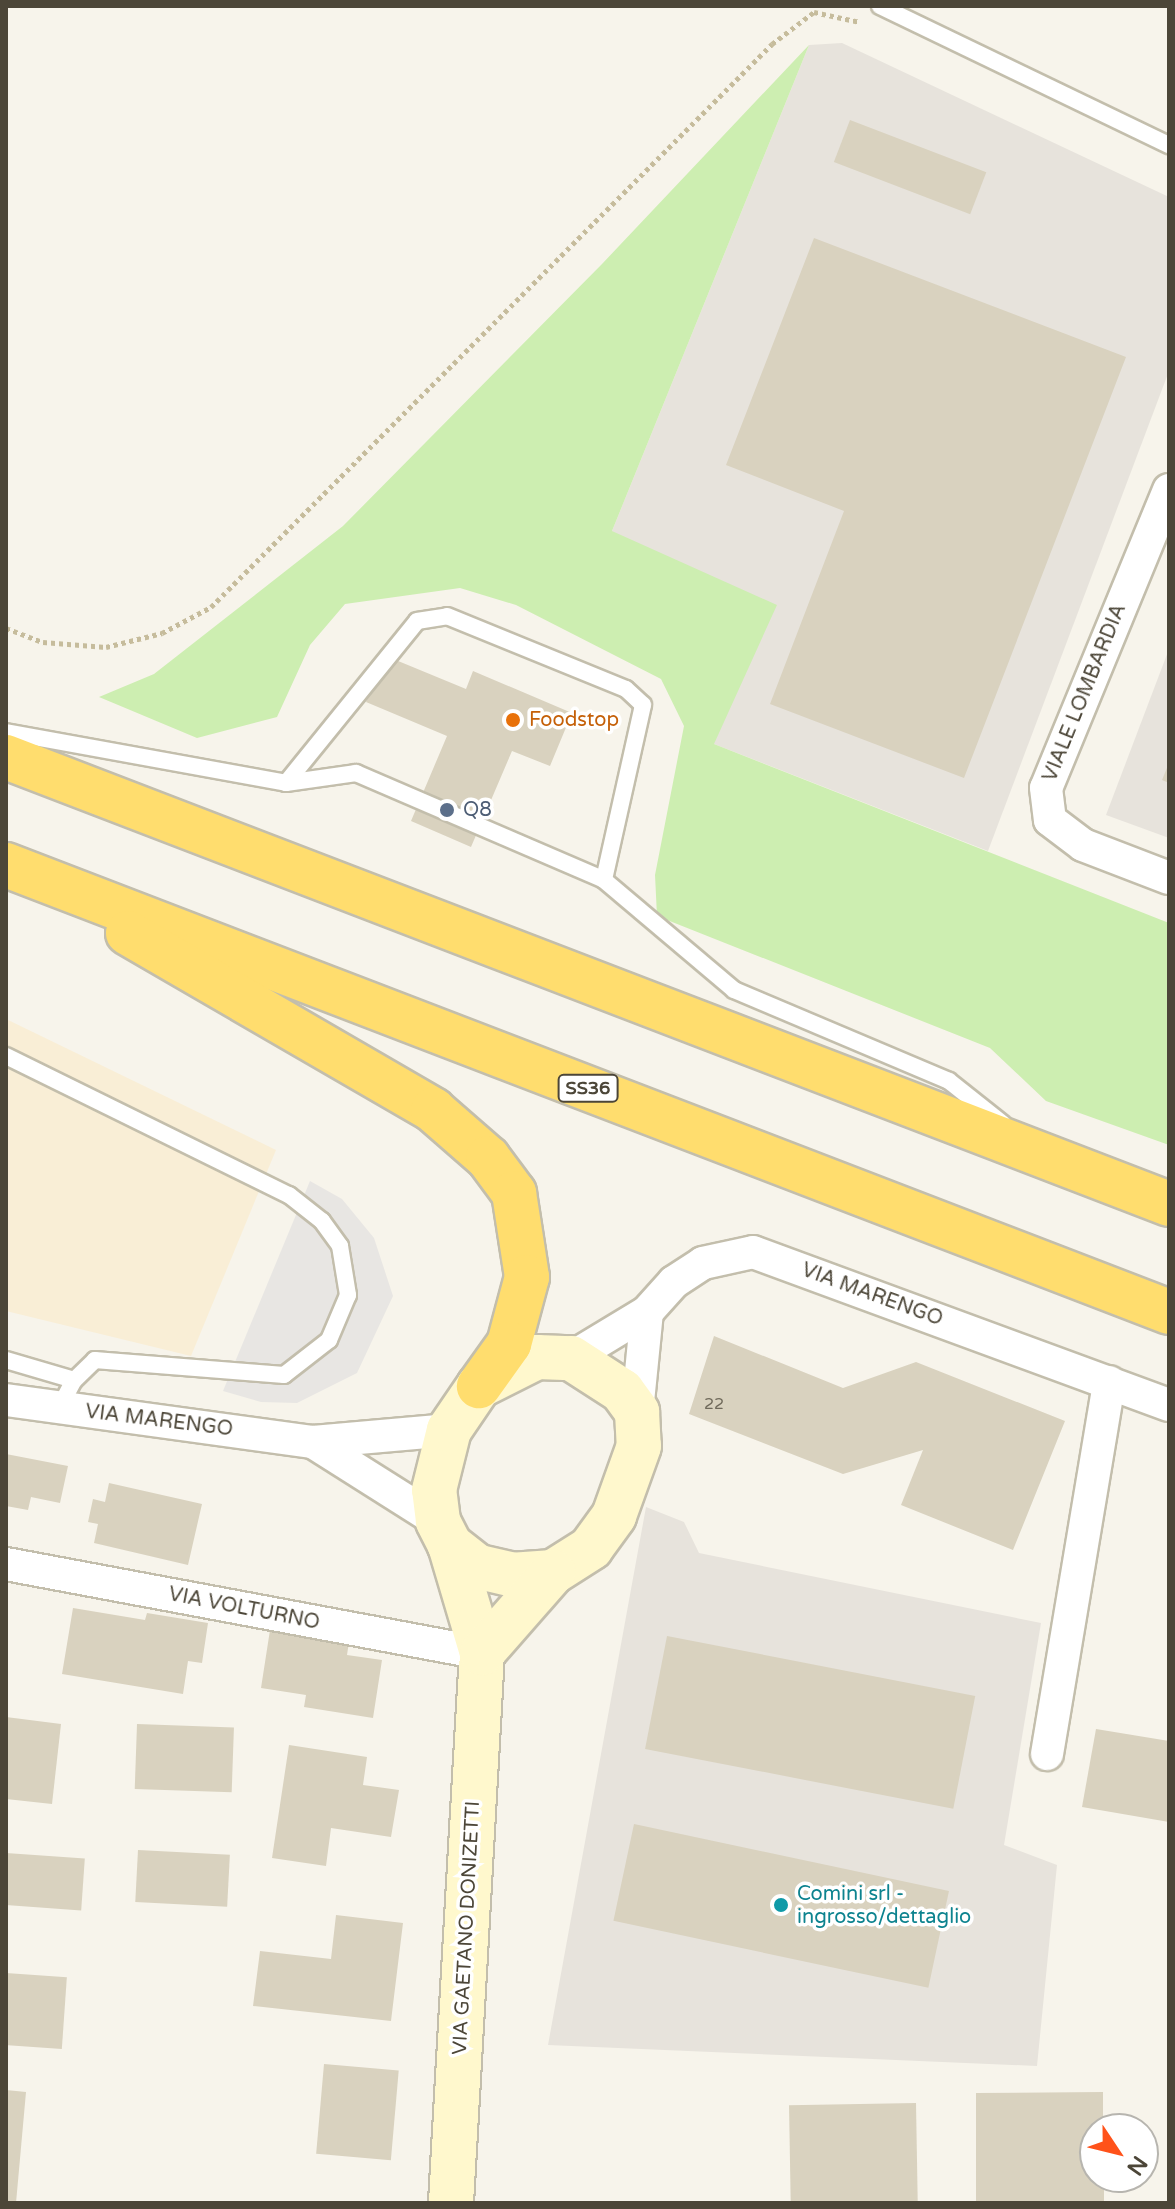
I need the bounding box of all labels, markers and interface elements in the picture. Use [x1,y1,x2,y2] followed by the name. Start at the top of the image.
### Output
[1038,601,1132,785] street label: VIALE LOMBARDIA
[529,708,619,732] place label: Foodstop
[504,711,522,729] marker: Foodstop
[463,798,492,822] place label: Q8
[438,801,456,819] marker: Q8
[556,1074,620,1102] road number: SS36
[798,1258,946,1332] street label: VIA MARENGO
[704,1394,724,1414] house number: 22
[84,1400,234,1442] street label: VIA MARENGO
[166,1583,322,1635] street label: VIA VOLTURNO
[448,1800,486,2056] street label: VIA GAETANO DONIZETTI
[797,1882,971,1929] place label: Comini srl - ingrosso/dettaglio
[772,1896,790,1914] marker: Comini srl - ingrosso/dettaglio
[1079,2113,1159,2193] north arrow
[1121,2151,1153,2180] text: N

